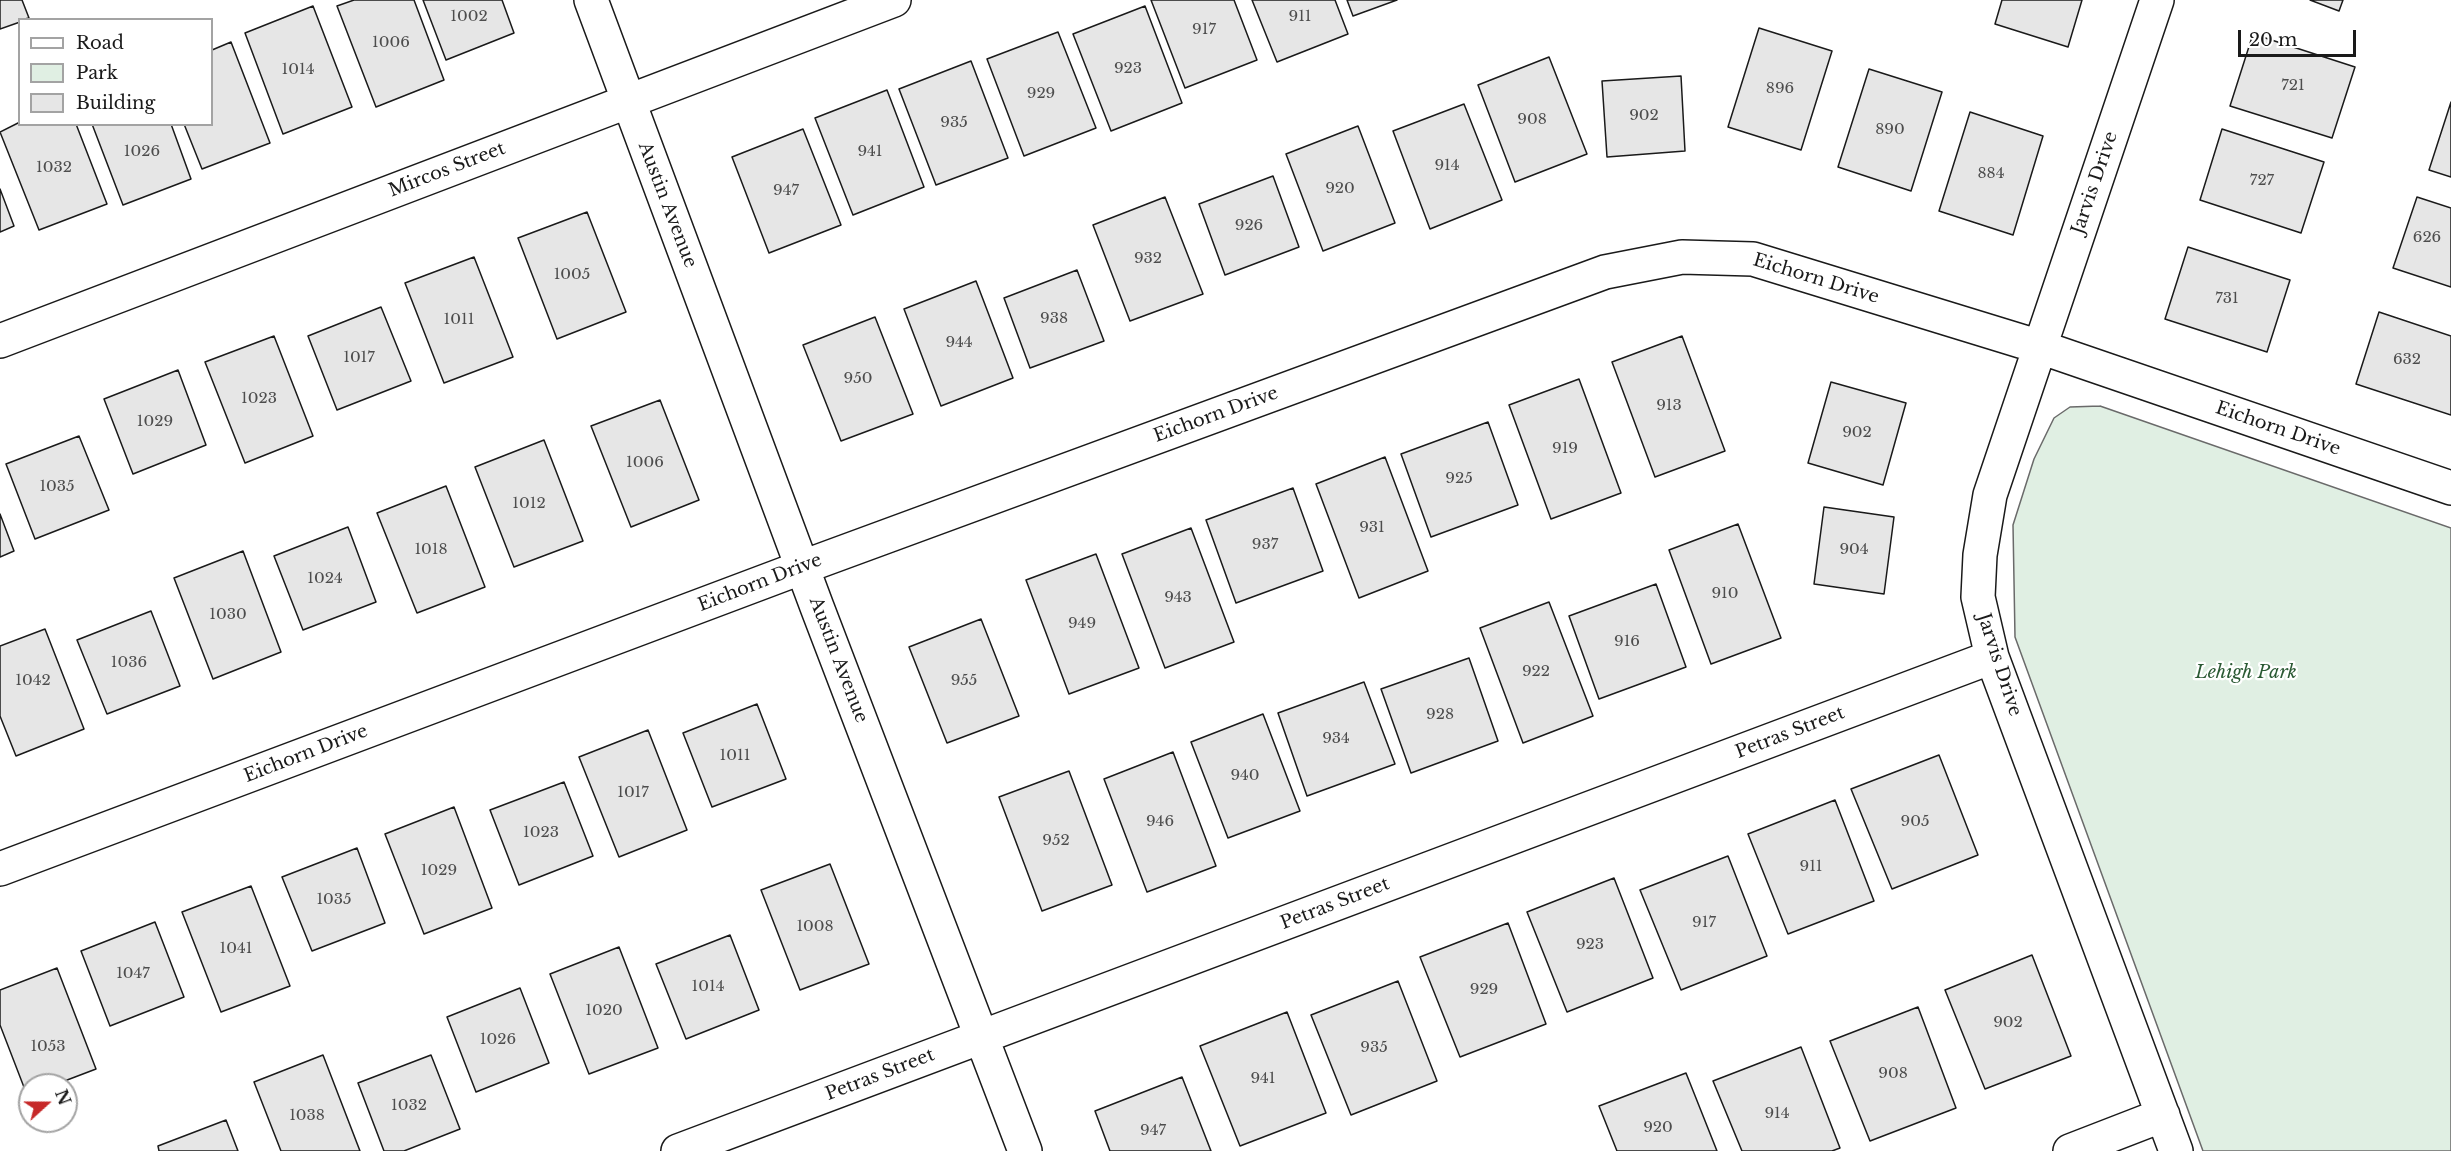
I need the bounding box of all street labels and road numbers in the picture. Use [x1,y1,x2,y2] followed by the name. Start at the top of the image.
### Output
[2067,129,2123,237] street label: Jarvis Drive
[386,138,508,202] street label: Mircos Street
[633,139,701,271] street label: Austin Avenue
[1750,250,1882,308] street label: Eichorn Drive
[1151,383,1281,447] street label: Eichorn Drive
[2213,398,2343,460] street label: Eichorn Drive
[695,550,825,616] street label: Eichorn Drive
[804,594,872,726] street label: Austin Avenue
[1972,611,2026,719] street label: Jarvis Drive
[1732,702,1848,764] street label: Petras Street
[241,721,371,787] street label: Eichorn Drive
[1277,873,1393,935] street label: Petras Street
[822,1044,938,1106] street label: Petras Street

